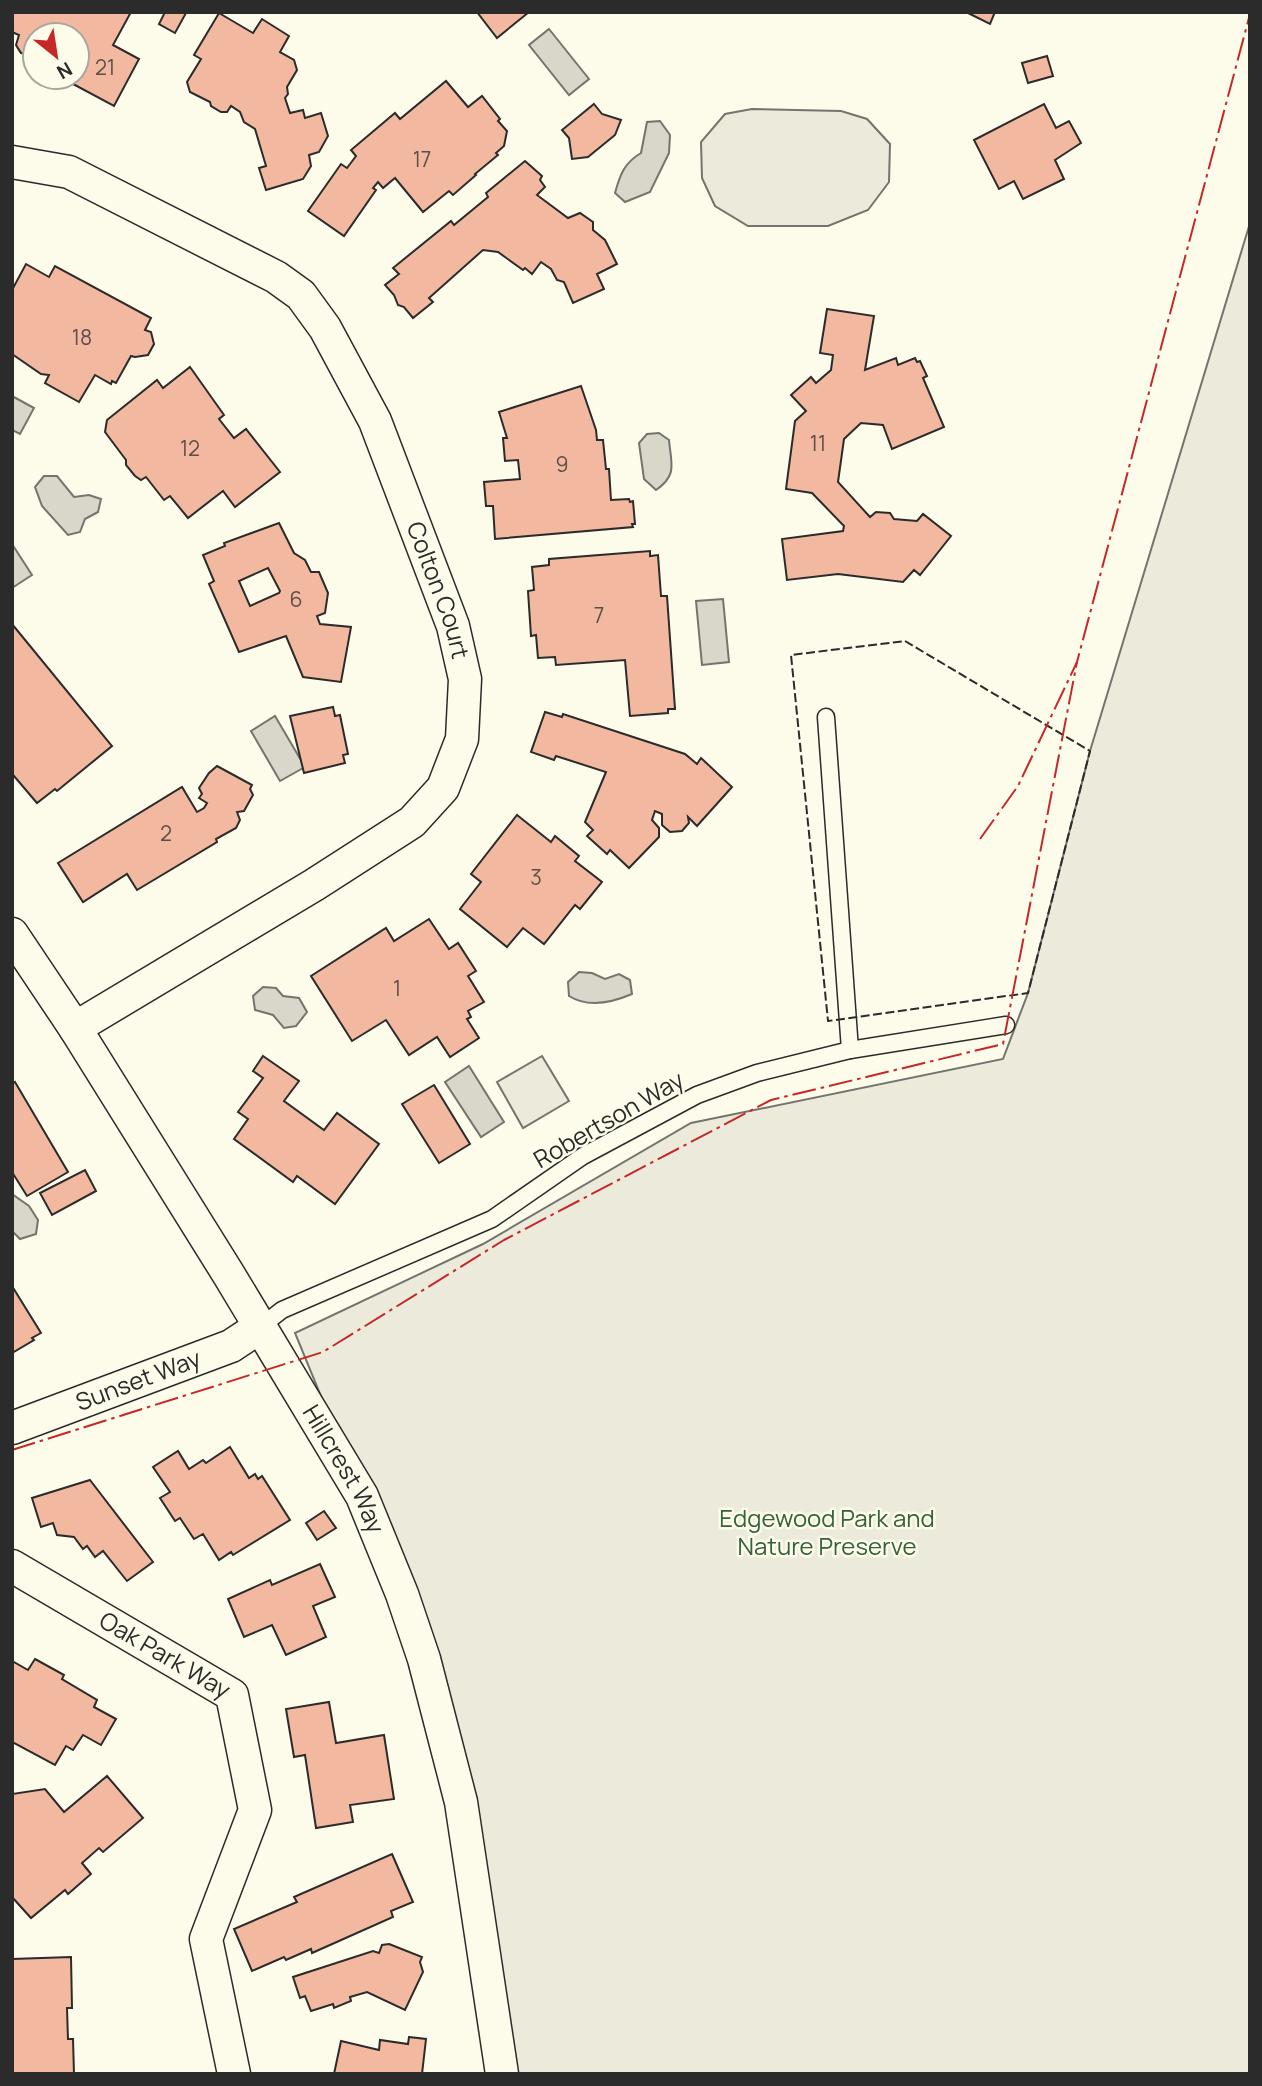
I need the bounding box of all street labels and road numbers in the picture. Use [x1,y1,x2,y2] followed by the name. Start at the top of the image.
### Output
[400,517,478,662] street label: Colton Court
[527,1062,690,1175] street label: Robertson Way
[71,1341,205,1418] street label: Sunset Way
[296,1398,394,1538] street label: Hillcrest Way
[94,1603,237,1706] street label: Oak Park Way

